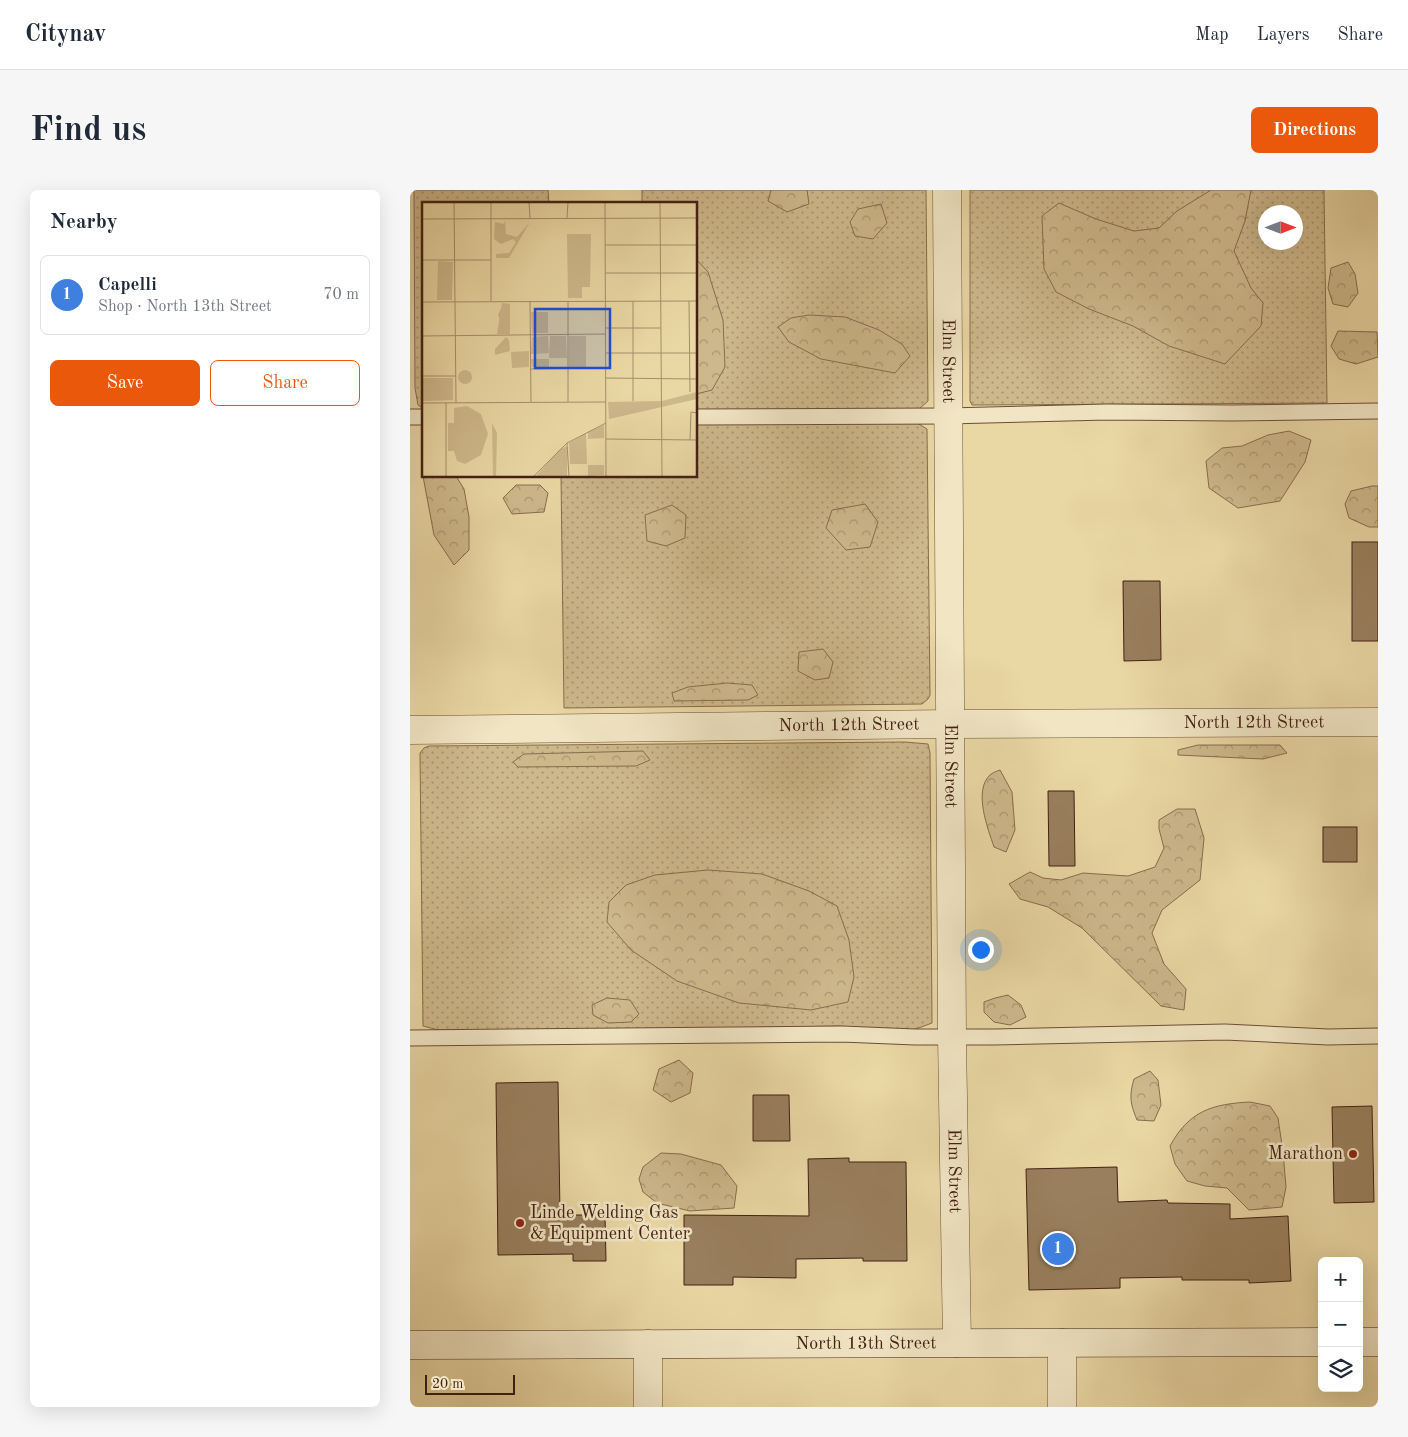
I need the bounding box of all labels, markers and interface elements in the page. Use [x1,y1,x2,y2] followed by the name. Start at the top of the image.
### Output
[25,23,106,47] text: Citynav
[1195,26,1229,44] text: Map
[1257,26,1309,44] text: Layers
[1337,26,1383,44] text: Share
[1251,107,1378,153] button: Directions
[30,113,146,148] text: Find us
[422,202,698,478] inset map
[1258,205,1303,250] north arrow
[50,212,118,233] text: Nearby
[98,276,157,295] text: Capelli
[62,287,72,303] text: 1
[323,287,359,303] text: 70 m
[98,299,272,315] text: Shop · North 13th Street
[939,319,957,403] street label: Elm Street
[50,360,200,406] button: Save
[210,360,360,406] button: Share
[1183,713,1325,732] street label: North 12th Street
[778,715,920,735] street label: North 12th Street
[941,724,960,808] street label: Elm Street
[968,937,994,963] your location
[945,1129,964,1213] street label: Elm Street
[1268,1145,1343,1163] place label: Marathon
[1347,1148,1359,1160] marker: Marathon
[530,1204,691,1243] place label: Linde Welding Gas & Equipment Center
[514,1217,526,1229] marker: Linde Welding Gas & Equipment Center
[1042,1230,1074,1268] pin: 1
[1318,1257,1363,1392] map controls
[1318,1257,1363,1302] button: +
[1318,1302,1363,1347] button: −
[795,1334,937,1353] street label: North 13th Street
[1318,1347,1363,1392] button: layers
[425,1372,515,1395] scale bar
[432,1377,463,1391] text: 20 m

